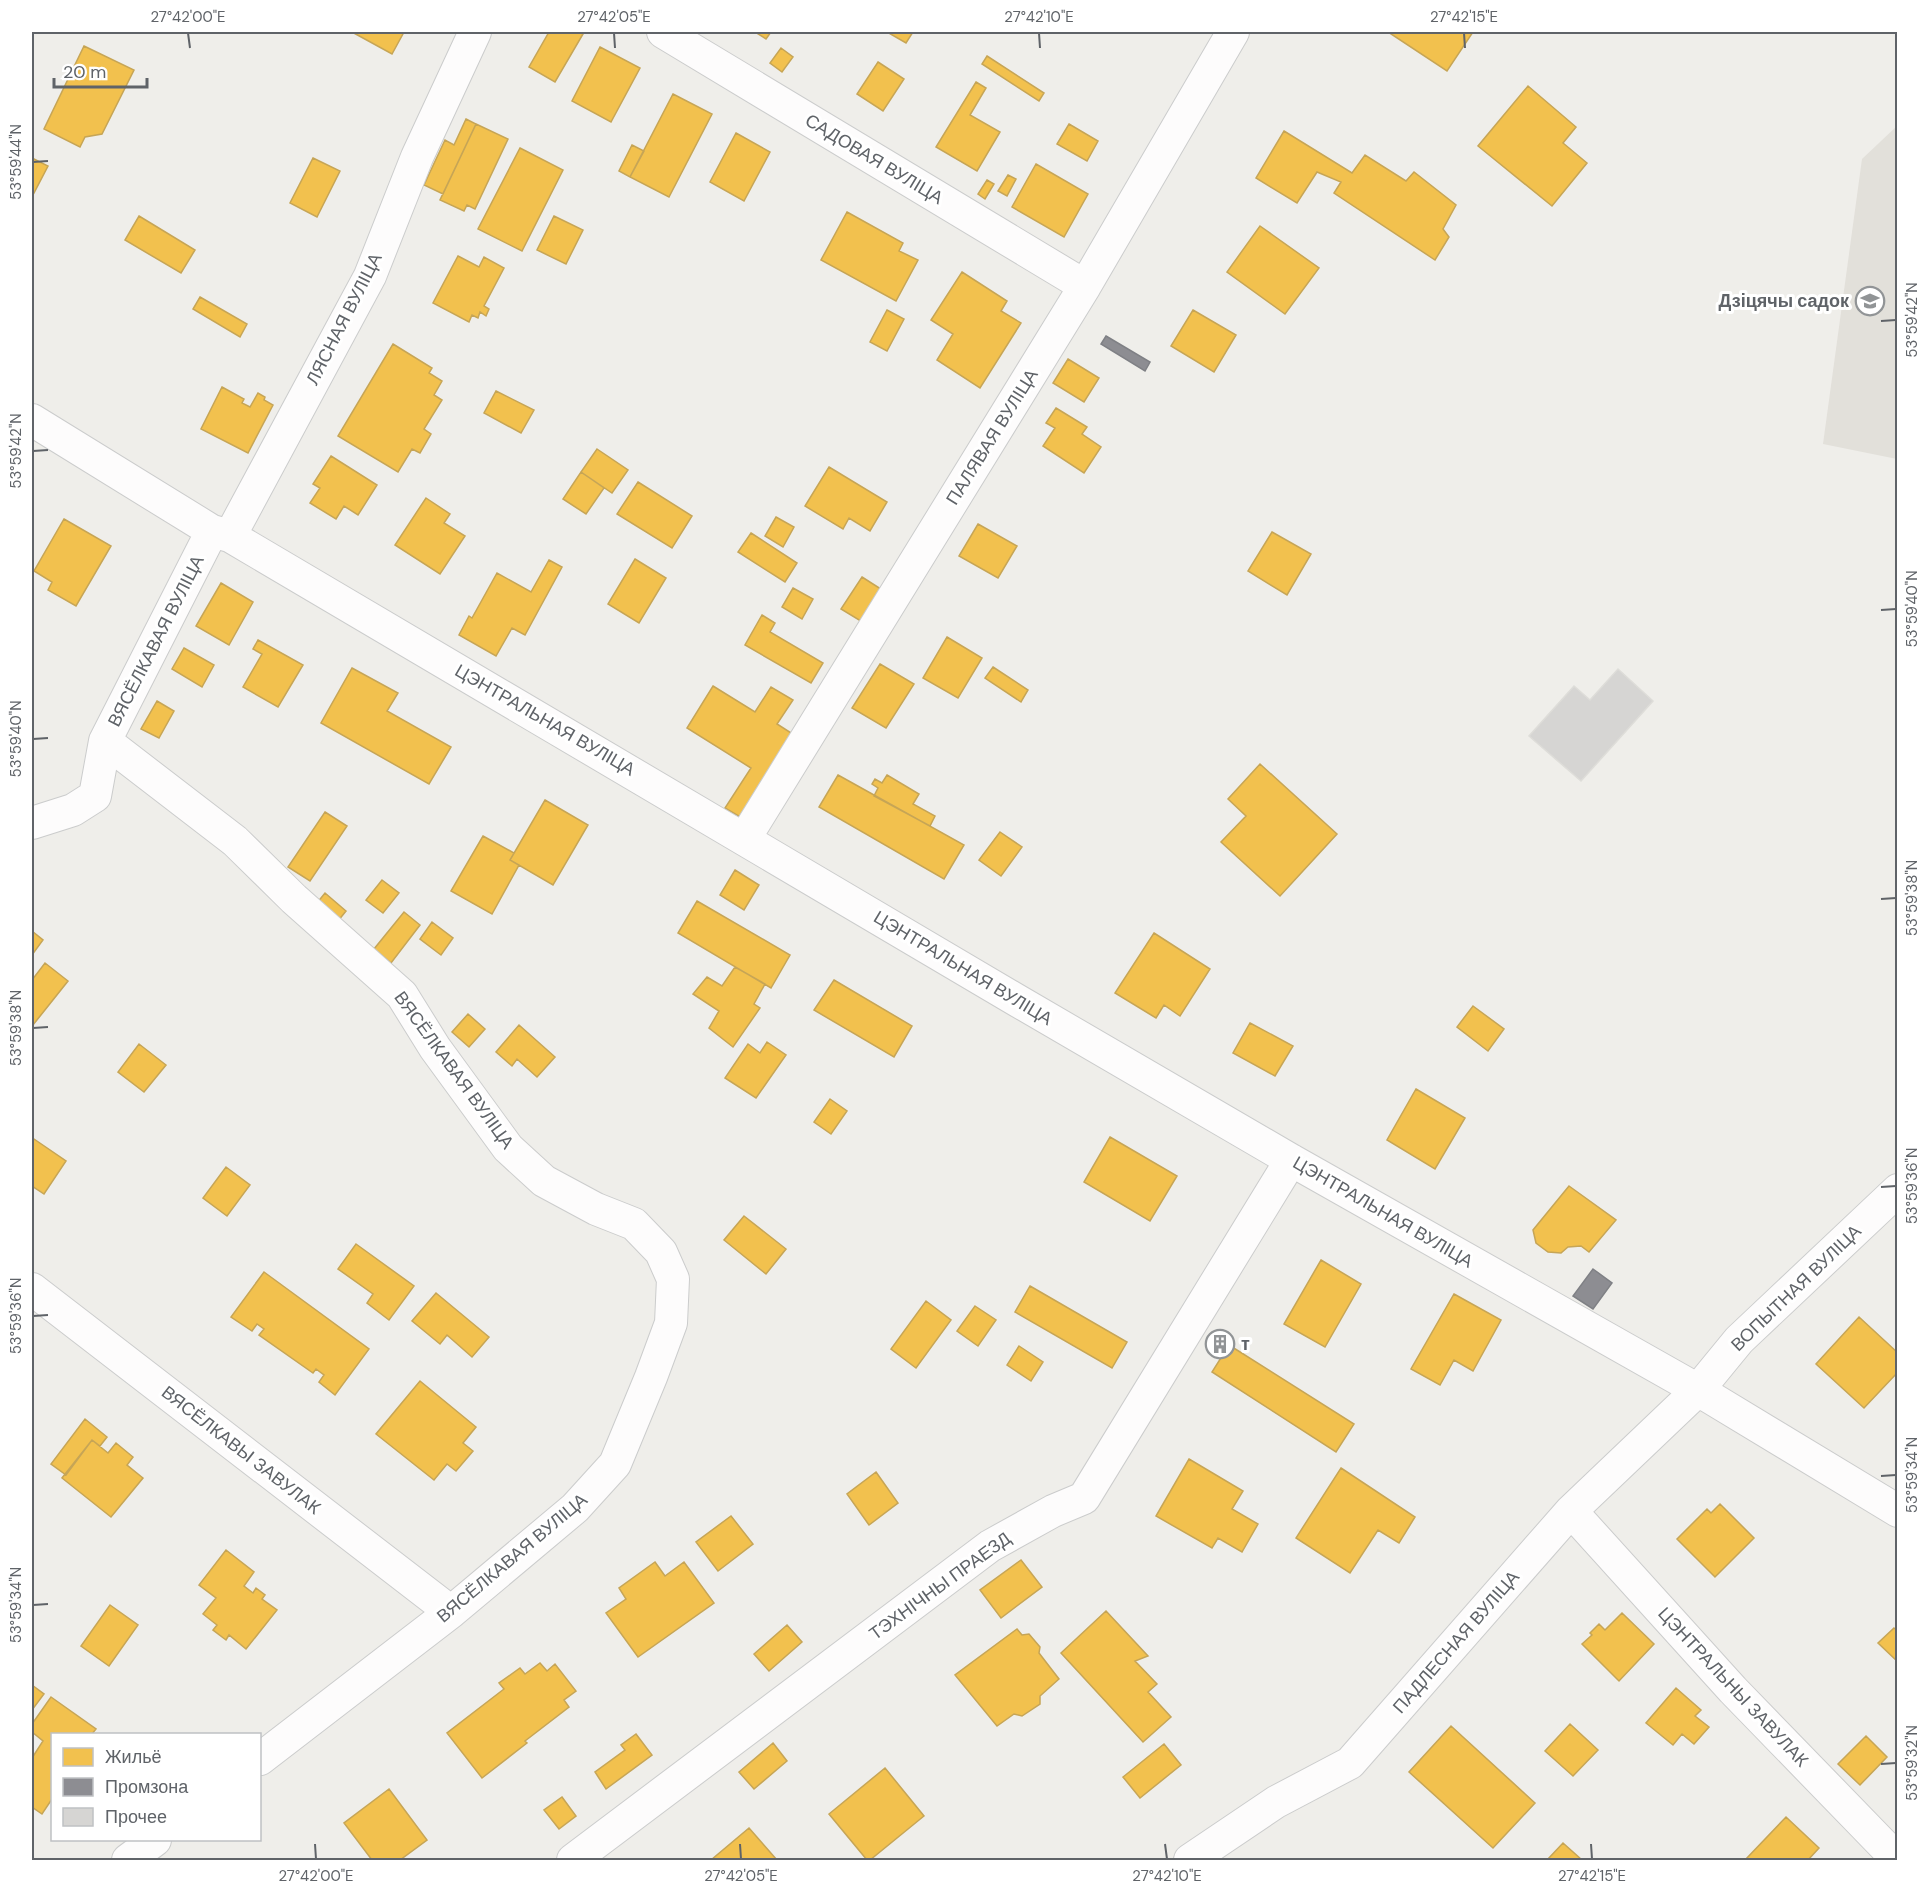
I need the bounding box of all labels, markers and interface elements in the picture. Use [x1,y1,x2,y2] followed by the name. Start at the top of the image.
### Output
[150,7,226,27] text: 27°42'00"E
[577,7,651,27] text: 27°42'05"E
[1004,7,1074,27] text: 27°42'10"E
[1430,7,1498,27] text: 27°42'15"E
[54,51,147,89] scale bar
[63,60,106,84] text: 20 m
[801,108,947,210] street label: САДОВАЯ ВУЛІЦА
[6,124,26,200] text: 53°59'44"N
[300,249,388,389] street label: ЛЯСНАЯ ВУЛІЦА
[1902,282,1922,358] text: 53°59'42"N
[1854,285,1886,317] school or university icon: Дзіцячы садок
[1718,289,1850,313] place label: Дзіцячы садок
[941,365,1043,509] street label: ПАЛЯВАЯ ВУЛІЦА
[6,413,26,489] text: 53°59'42"N
[102,551,210,731] street label: ВЯСЁЛКАВАЯ ВУЛІЦА
[1902,571,1922,647] text: 53°59'40"N
[451,659,639,781] street label: ЦЭНТРАЛЬНАЯ ВУЛІЦА
[6,701,26,777] text: 53°59'40"N
[1902,860,1922,936] text: 53°59'38"N
[869,905,1057,1031] street label: ЦЭНТРАЛЬНАЯ ВУЛІЦА
[389,986,519,1154] street label: ВЯСЁЛКАВАЯ ВУЛІЦА
[6,990,26,1066] text: 53°59'38"N
[1902,1148,1922,1224] text: 53°59'36"N
[1289,1151,1477,1273] street label: ЦЭНТРАЛЬНАЯ ВУЛІЦА
[1726,1219,1866,1357] street label: ВОПЫТНАЯ ВУЛІЦА
[6,1278,26,1354] text: 53°59'36"N
[1204,1328,1236,1360] building icon: т
[1241,1332,1250,1356] place label: т
[156,1380,326,1520] street label: ВЯСЁЛКАВЫ ЗАВУЛАК
[1902,1437,1922,1513] text: 53°59'34"N
[432,1488,592,1628] street label: ВЯСЁЛКАВАЯ ВУЛІЦА
[864,1526,1016,1646] street label: ТЭХНІЧНЫ ПРАЕЗД
[1387,1566,1525,1718] street label: ПАДЛЕСНАЯ ВУЛІЦА
[6,1567,26,1643] text: 53°59'34"N
[1653,1602,1814,1772] street label: ЦЭНТРАЛЬНЫ ЗАВУЛАК
[1902,1725,1922,1801] text: 53°59'32"N
[51,1733,261,1841] legend
[105,1745,162,1769] text: Жильё
[105,1775,189,1799] text: Промзона
[105,1805,167,1829] text: Прочее
[278,1866,354,1886] text: 27°42'00"E
[704,1866,778,1886] text: 27°42'05"E
[1132,1866,1202,1886] text: 27°42'10"E
[1558,1866,1626,1886] text: 27°42'15"E

